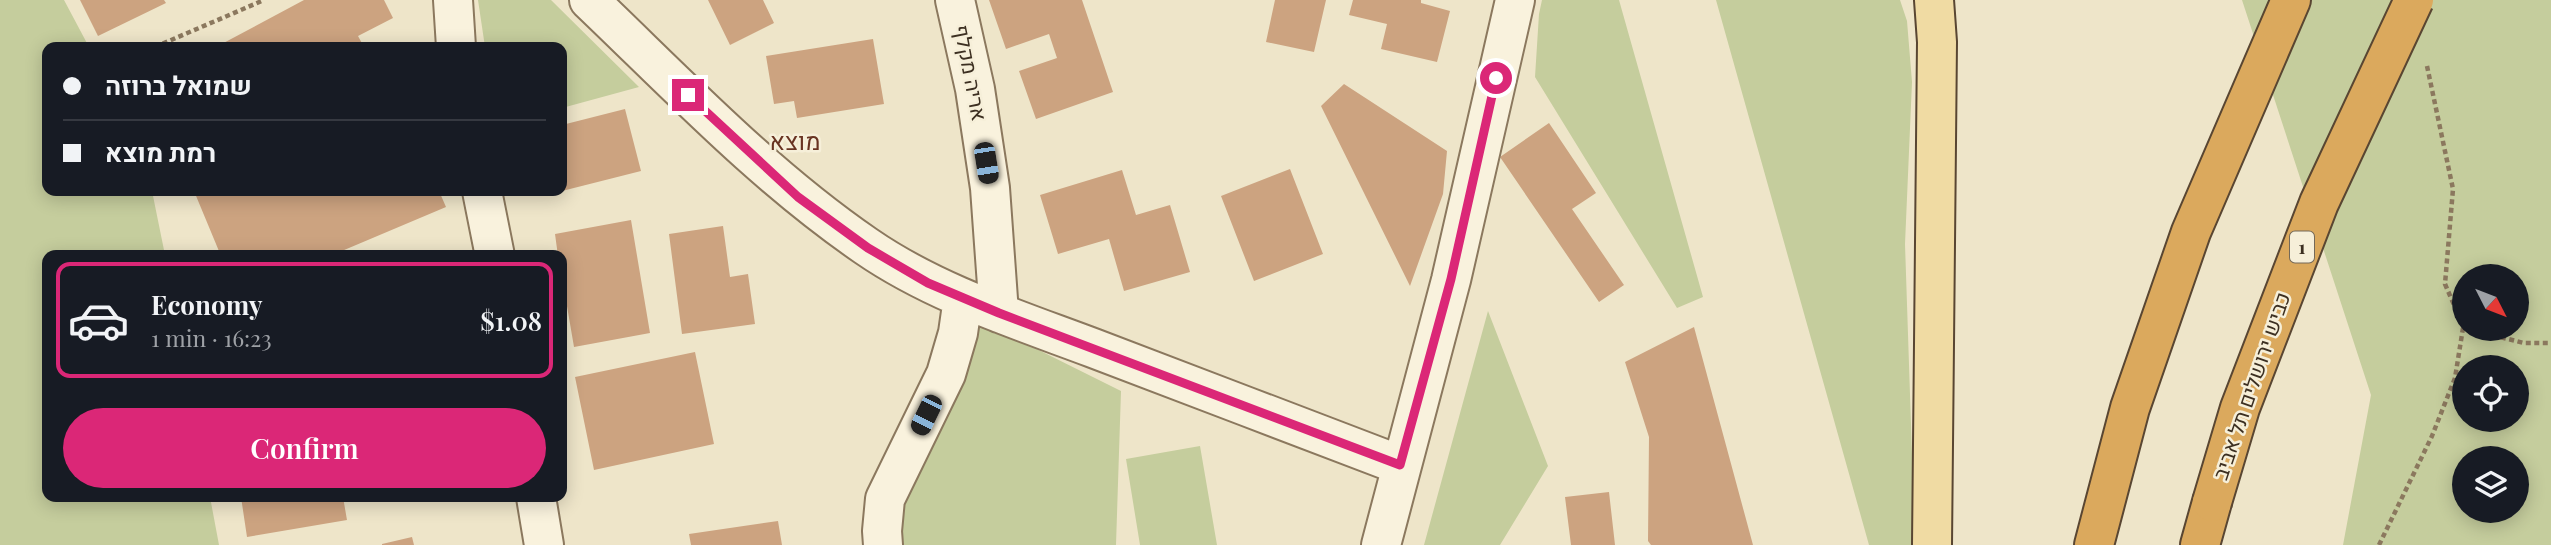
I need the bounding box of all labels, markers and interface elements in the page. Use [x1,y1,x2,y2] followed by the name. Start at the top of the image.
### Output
[949,22,995,123] street label: אריה מקלף
[1480,62,1512,94] route start
[105,67,252,102] text: שמואל ברוזה
[672,79,704,111] route end
[770,124,820,156] district label: מוצא
[105,134,216,169] text: רמת מוצא
[973,141,1000,185] car
[2290,232,2314,262] road number: 1
[2452,264,2529,341] north arrow
[2452,264,2529,523] map controls
[151,287,262,322] text: Economy
[2205,288,2295,483] street label: כביש ירושלים תל אביב
[67,289,130,352] icon: car
[480,303,542,338] text: $1.08
[151,322,272,353] text: 1 min · 16:23
[2452,355,2529,432] button: locate
[908,392,945,438] car
[63,408,546,488] button: Confirm
[2452,446,2529,523] button: layers

